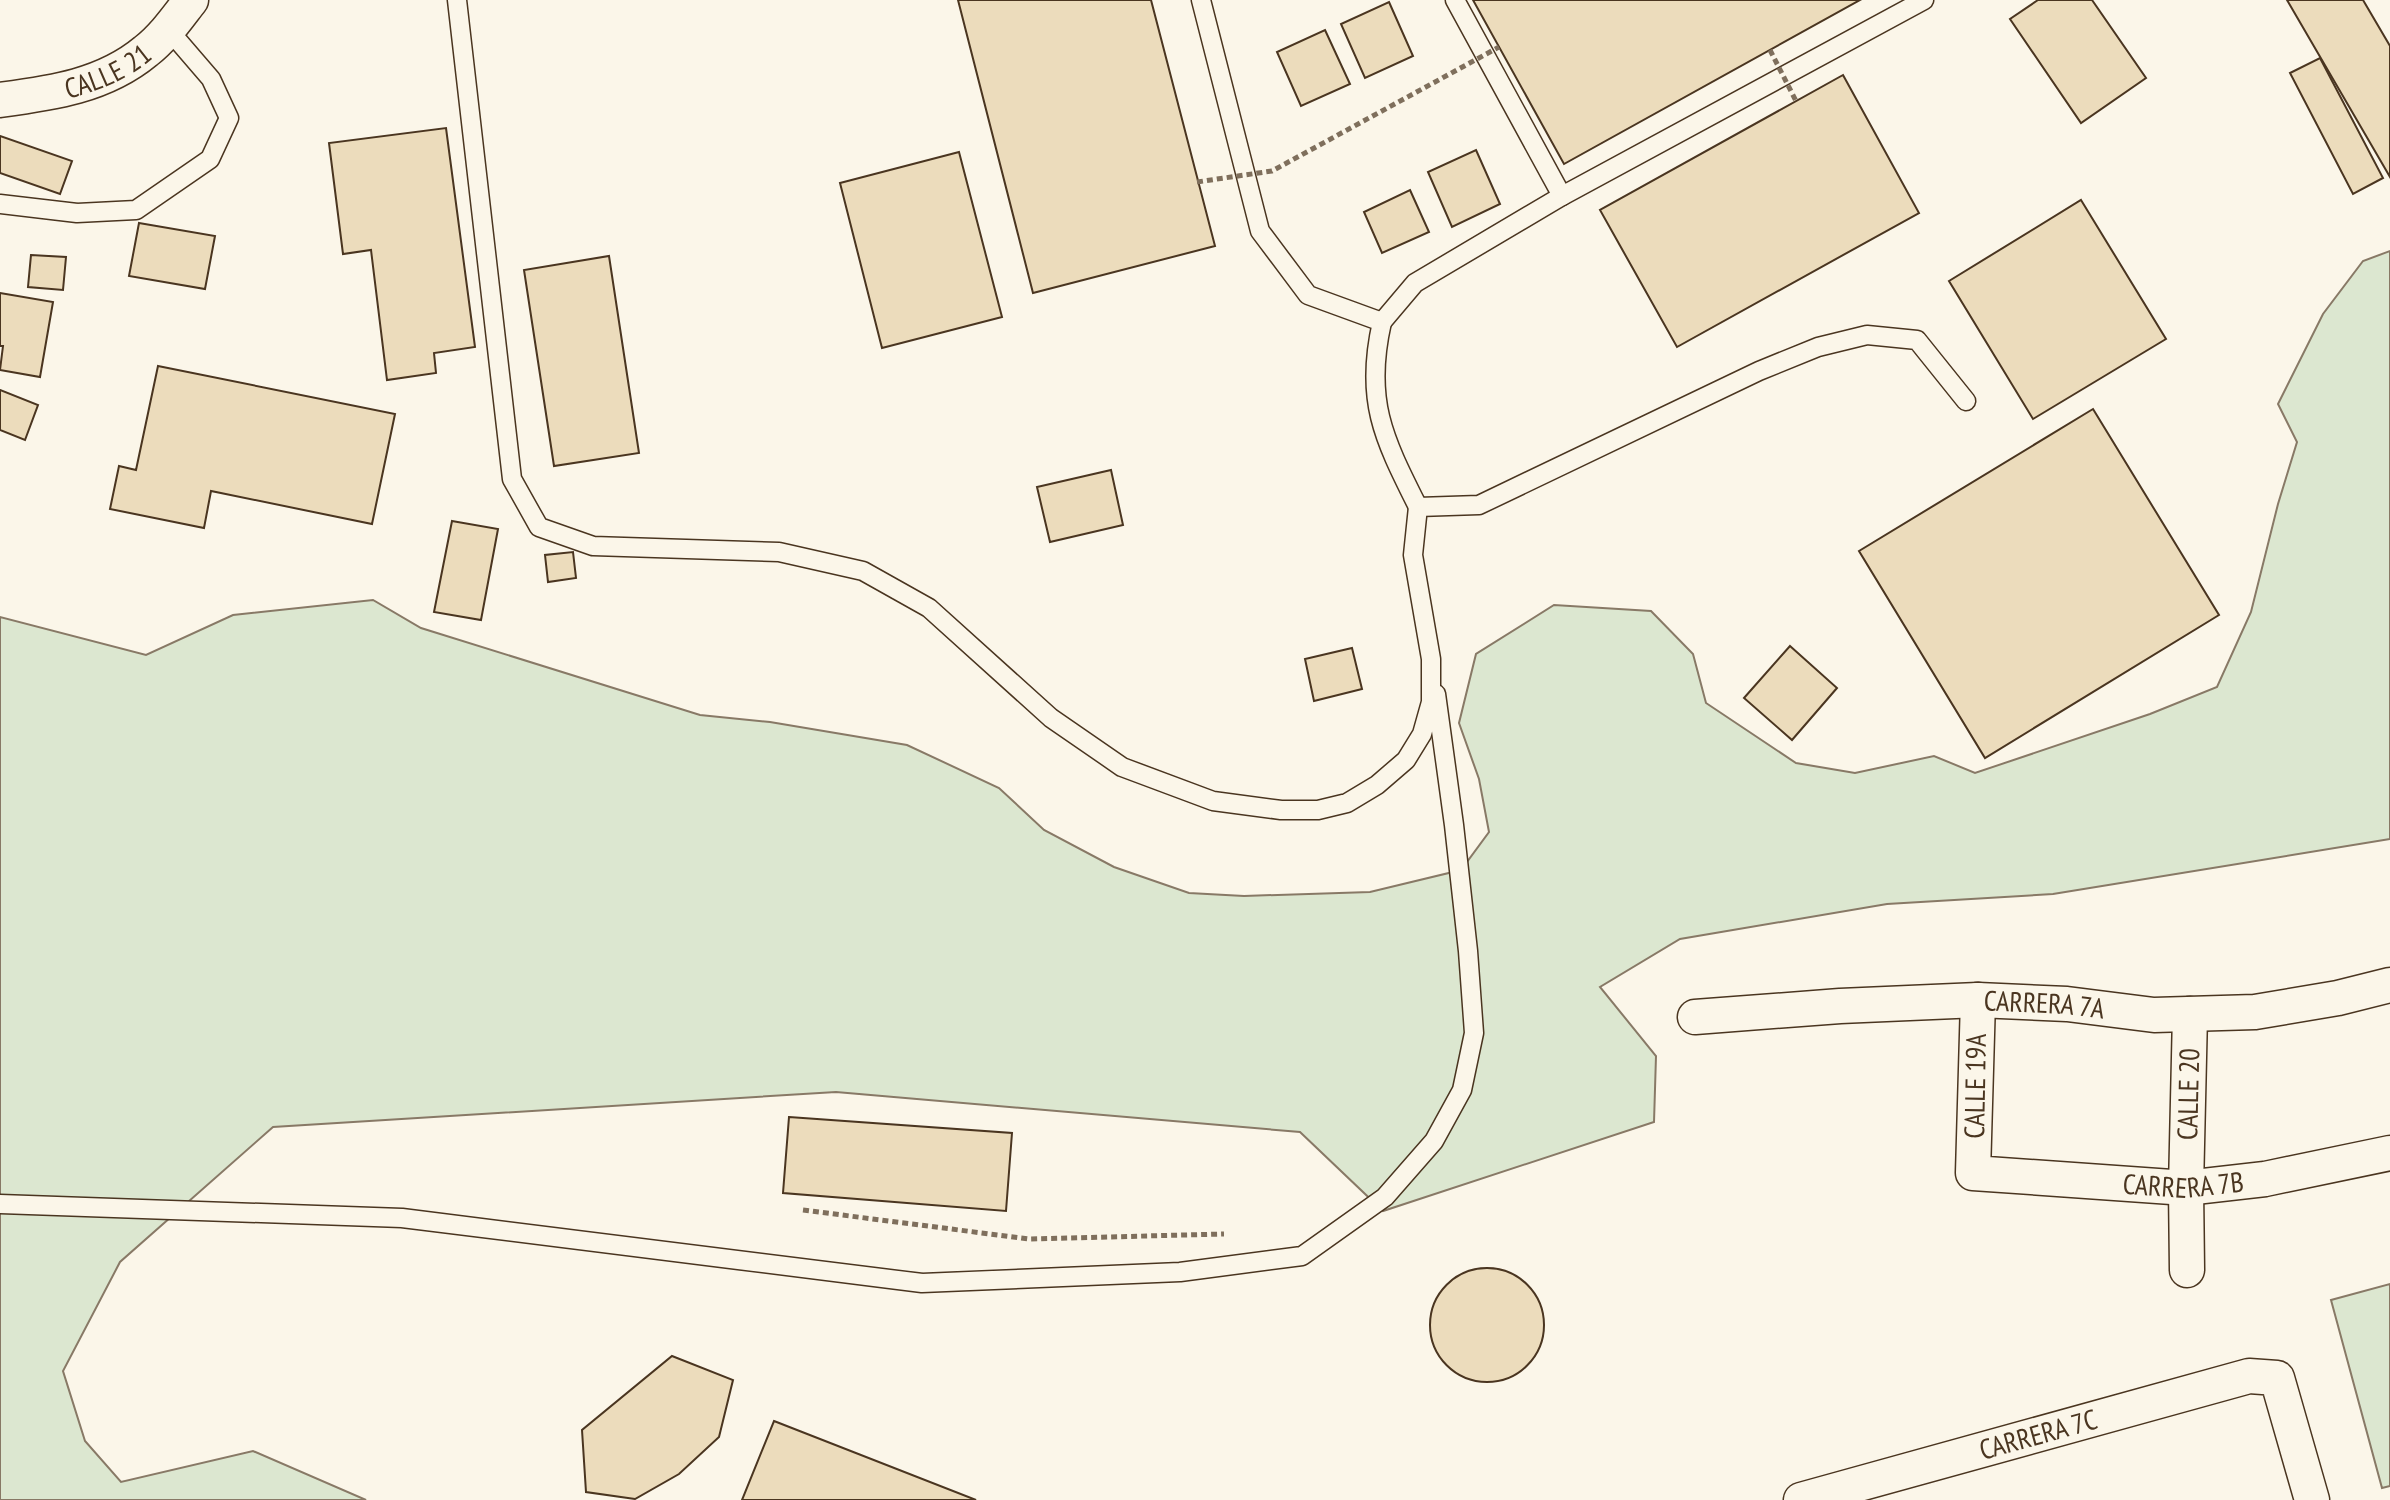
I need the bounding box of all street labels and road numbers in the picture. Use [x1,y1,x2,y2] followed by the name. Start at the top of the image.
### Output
[60,35,158,106] street label: CALLE 21
[1983,981,2108,1027] street label: CARRERA 7A
[1955,1032,1994,1139] street label: CALLE 19A
[2168,1048,2207,1140] street label: CALLE 20
[2122,1163,2246,1206] street label: CARRERA 7B
[1975,1400,2101,1468] street label: CARRERA 7C

